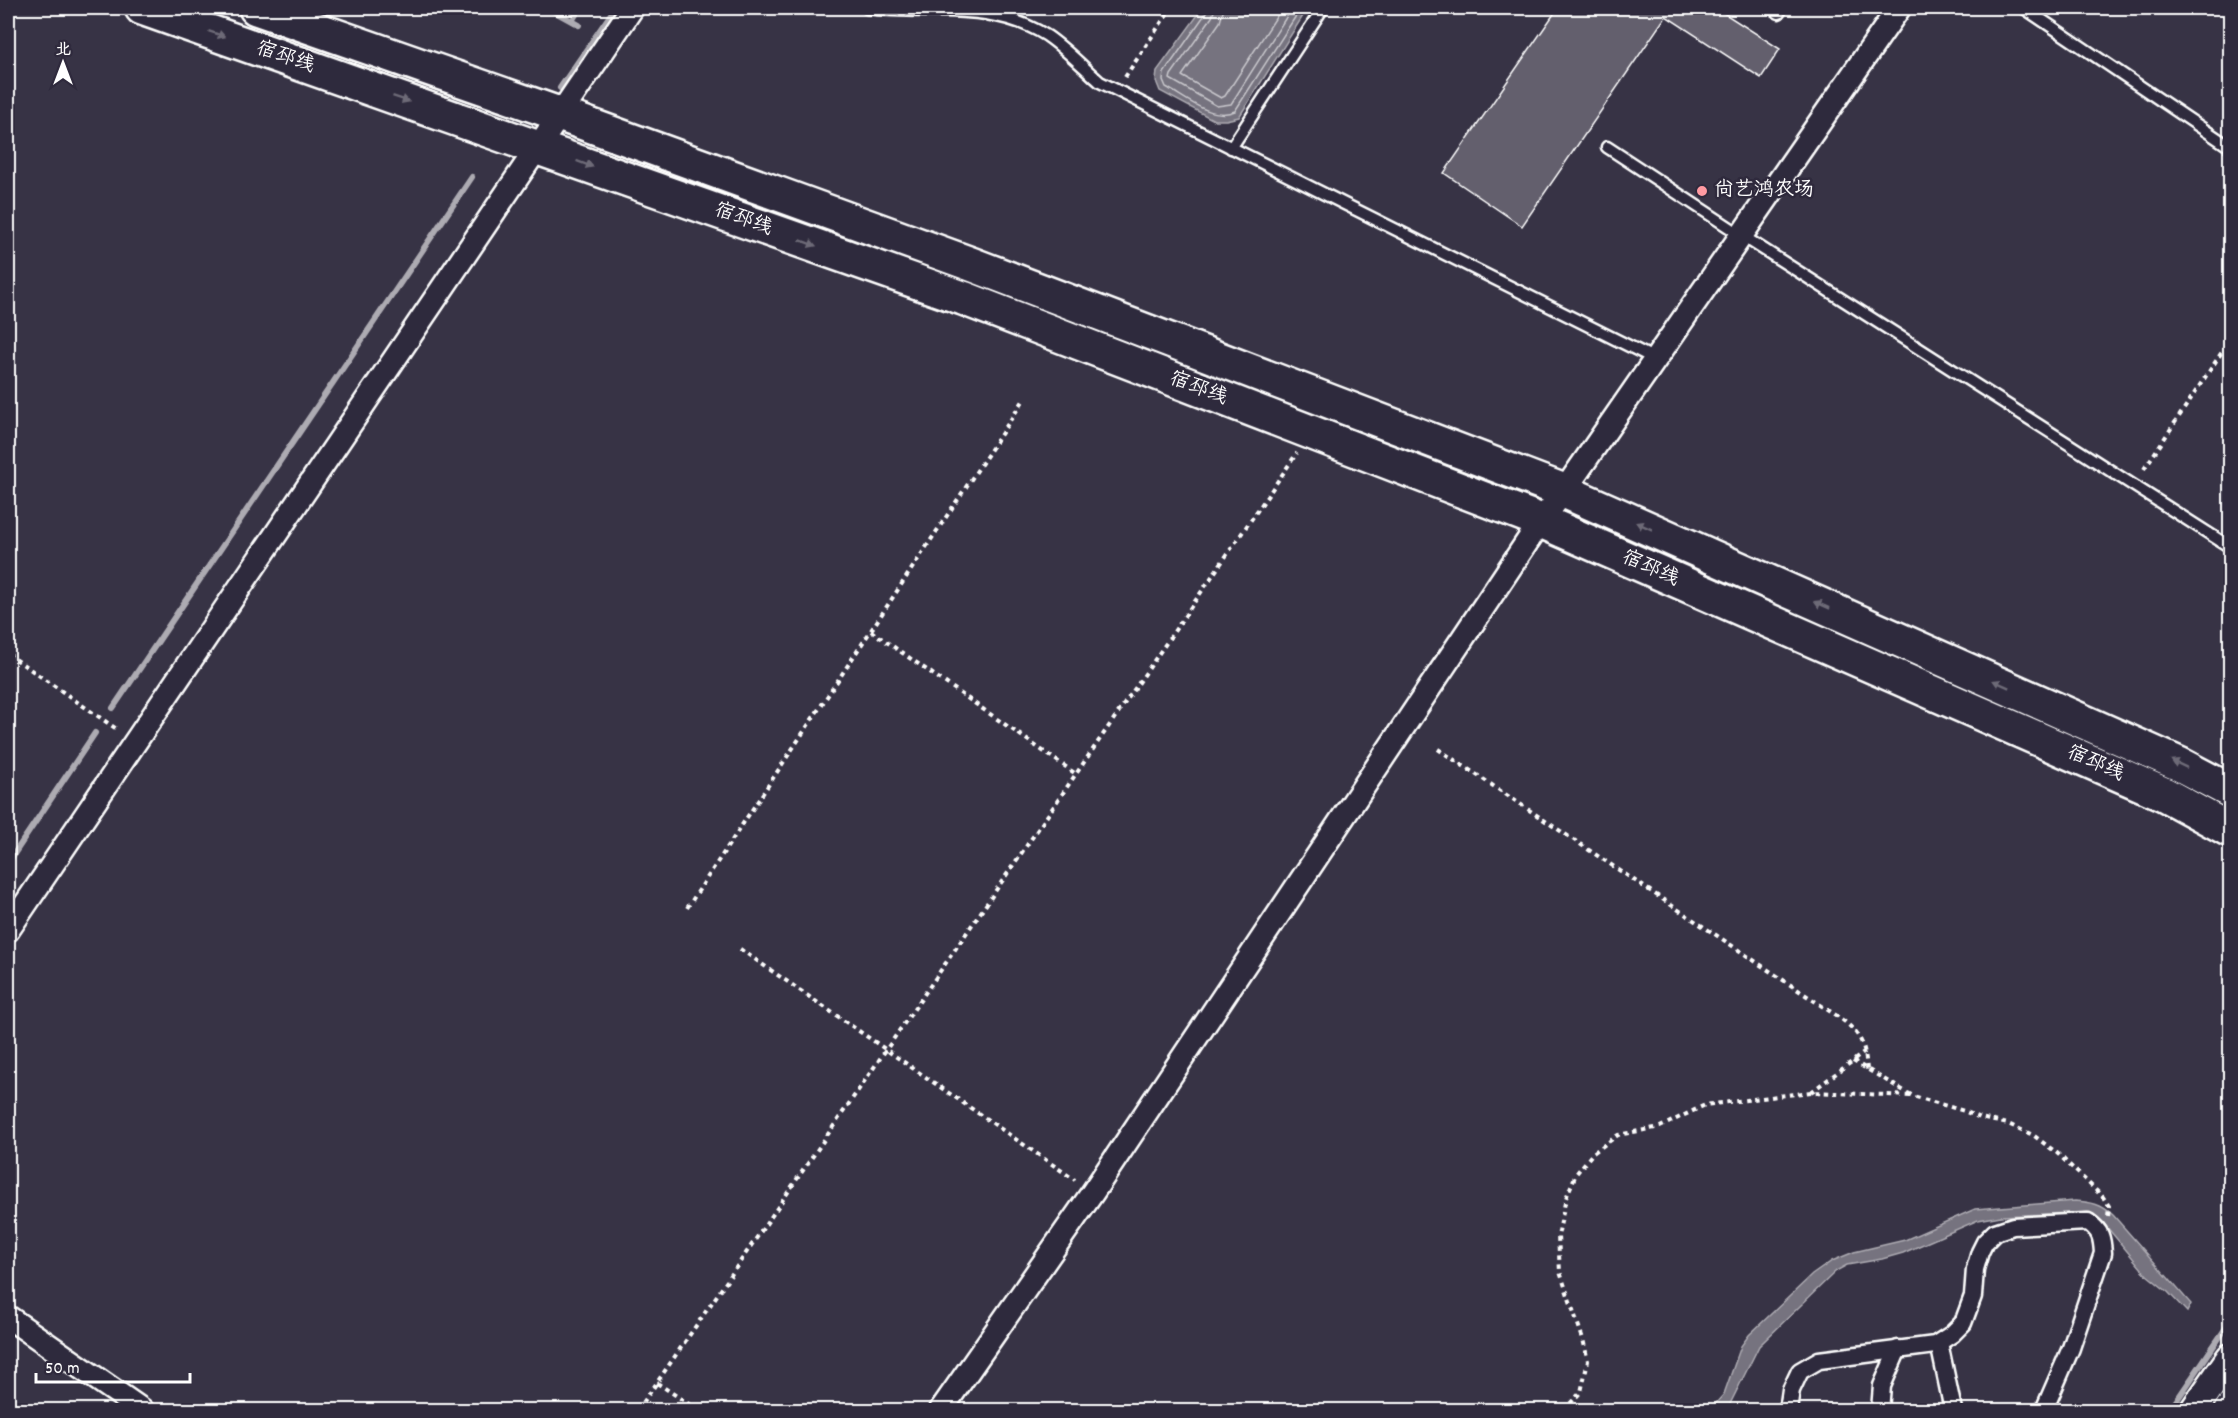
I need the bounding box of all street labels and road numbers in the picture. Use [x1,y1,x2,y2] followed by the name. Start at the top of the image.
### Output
[252,35,318,81] street label: 宿邳线
[710,197,776,243] street label: 宿邳线
[1165,365,1231,413] street label: 宿邳线
[1617,544,1683,594] street label: 宿邳线
[2062,739,2128,789] street label: 宿邳线

